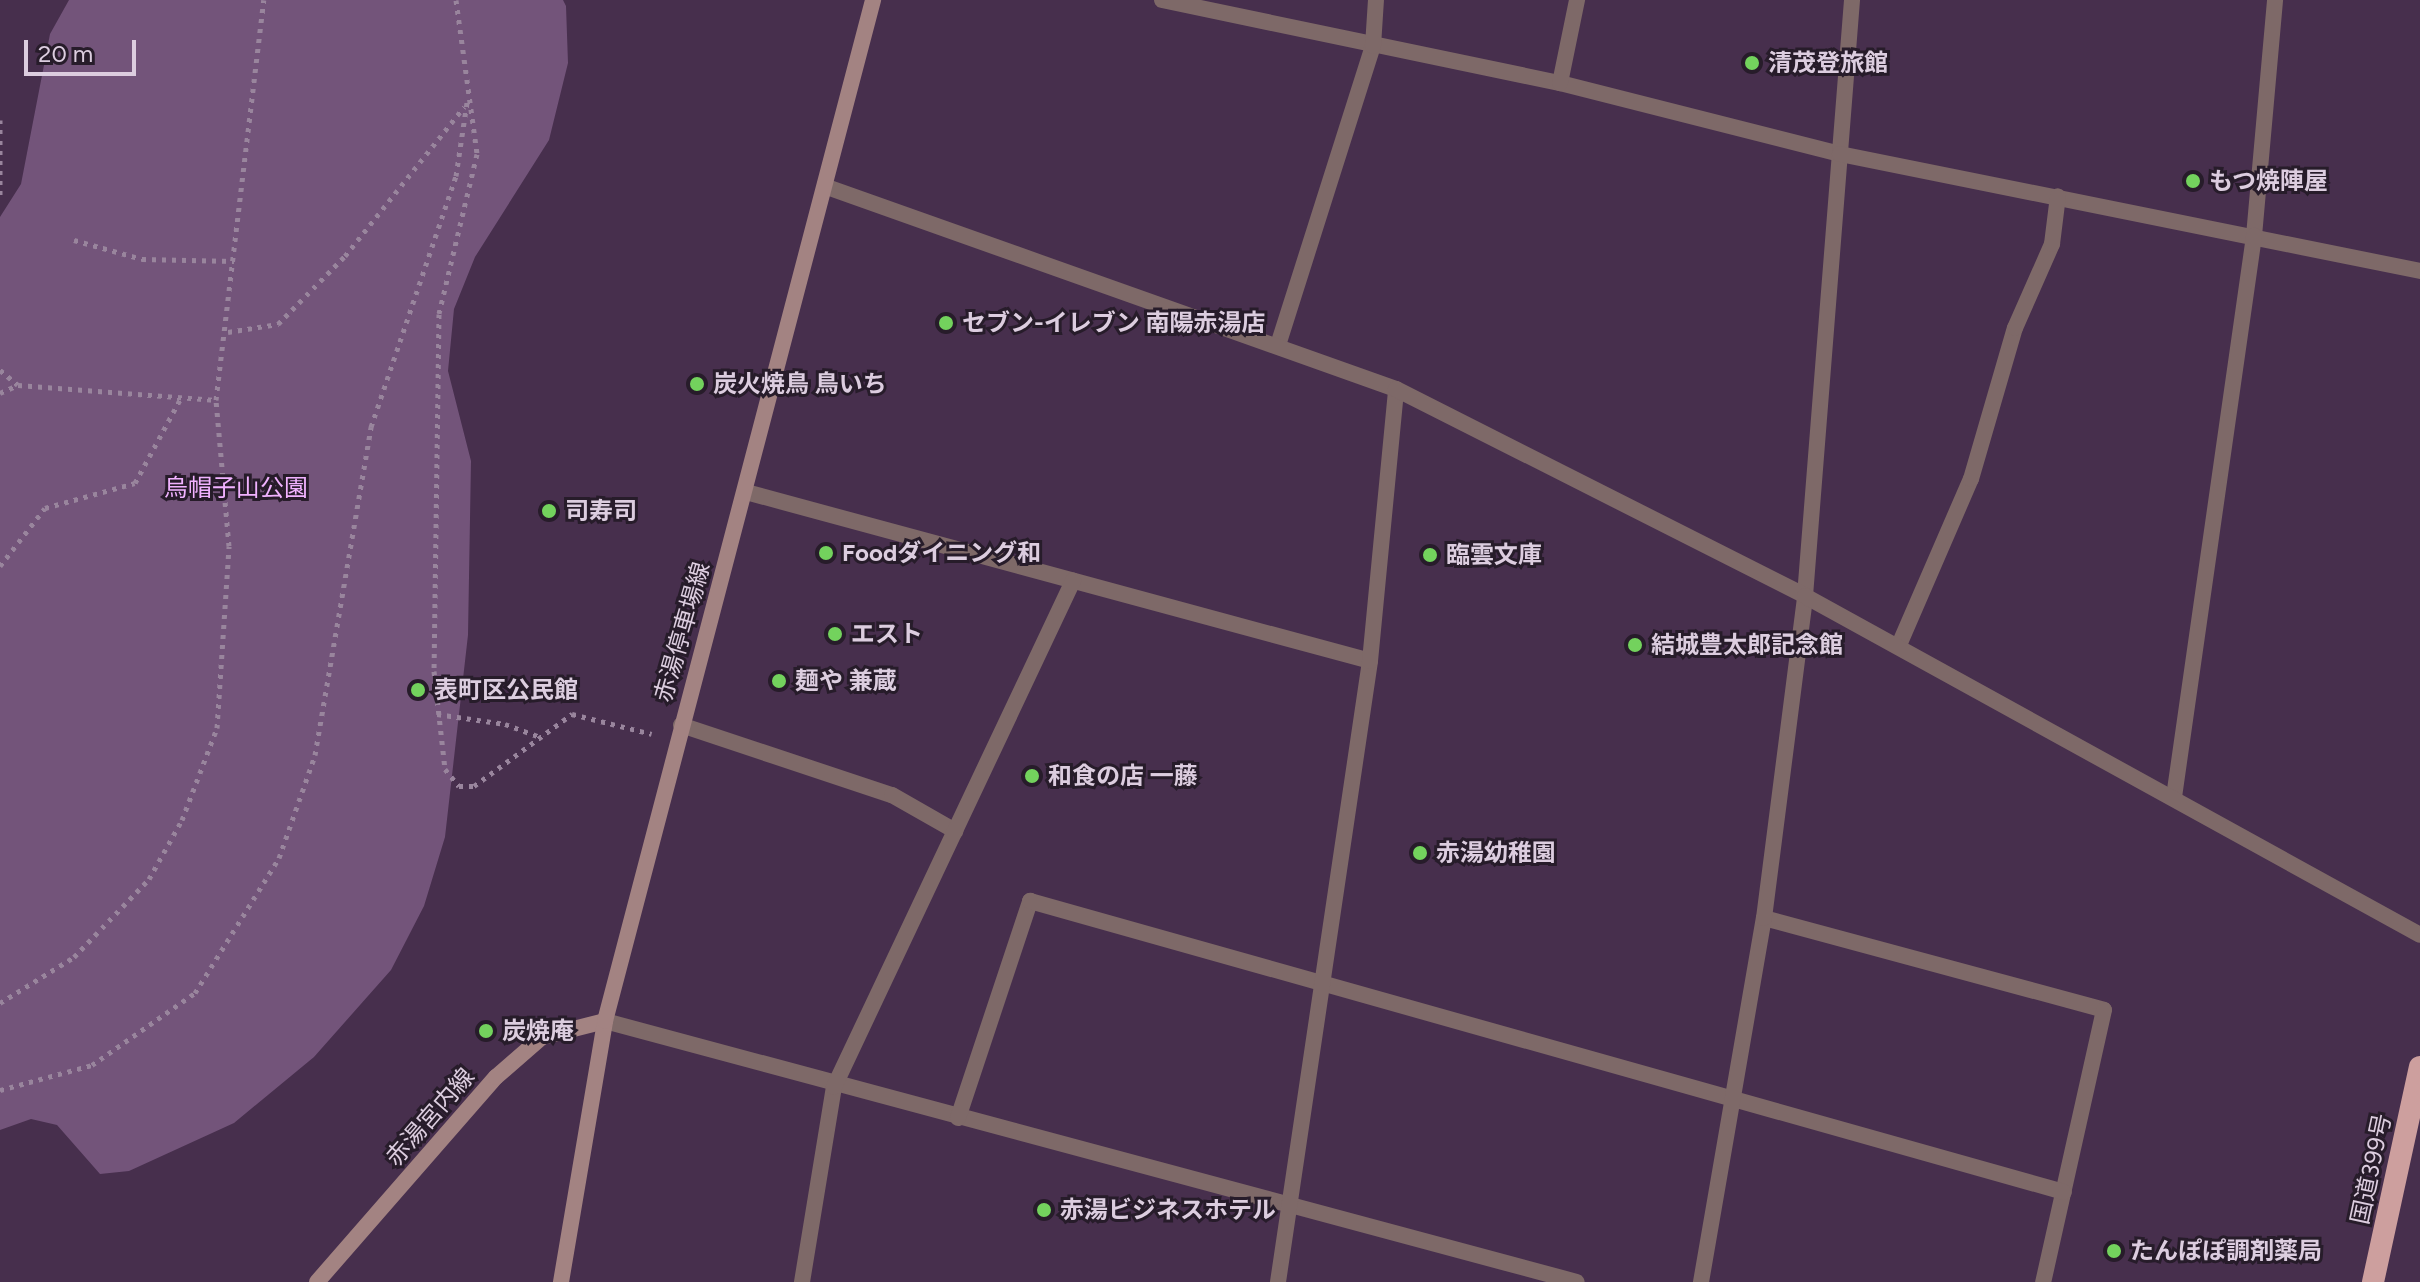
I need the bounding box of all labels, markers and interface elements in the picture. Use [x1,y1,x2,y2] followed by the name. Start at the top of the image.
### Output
[28,24,140,74] scale bar
[38,39,93,68] text: 20 m
[1768,49,1888,77] place label: 清茂登旅館
[1743,54,1761,72] marker: 清茂登旅館
[2209,167,2329,195] place label: もつ焼陣屋
[2184,172,2202,190] marker: もつ焼陣屋
[962,309,1266,337] place label: セブン-イレブン 南陽赤湯店
[937,314,955,332] marker: セブン-イレブン 南陽赤湯店
[713,370,887,398] place label: 炭火焼鳥 鳥いち
[688,375,706,393] marker: 炭火焼鳥 鳥いち
[164,474,308,502] park label: 烏帽子山公園
[565,497,637,525] place label: 司寿司
[540,502,558,520] marker: 司寿司
[842,539,1041,567] place label: Foodダイニング和
[1446,541,1542,569] place label: 臨雲文庫
[817,544,835,562] marker: Foodダイニング和
[1421,546,1439,564] marker: 臨雲文庫
[648,559,716,705] street label: 赤湯停車場線
[851,620,923,648] place label: エスト
[826,625,844,643] marker: エスト
[1651,631,1843,659] place label: 結城豊太郎記念館
[1626,636,1644,654] marker: 結城豊太郎記念館
[795,667,897,695] place label: 麺や 兼蔵
[770,672,788,690] marker: 麺や 兼蔵
[434,676,578,704] place label: 表町区公民館
[409,681,427,699] marker: 表町区公民館
[1048,762,1198,790] place label: 和食の店 一藤
[1023,767,1041,785] marker: 和食の店 一藤
[1436,839,1556,867] place label: 赤湯幼稚園
[1411,844,1429,862] marker: 赤湯幼稚園
[502,1017,574,1045] place label: 炭焼庵
[477,1022,495,1040] marker: 炭焼庵
[380,1062,480,1172] street label: 赤湯宮内線
[2345,1111,2397,1227] street label: 国道399号
[1060,1196,1276,1224] place label: 赤湯ビジネスホテル
[1035,1201,1053,1219] marker: 赤湯ビジネスホテル
[2130,1237,2322,1265] place label: たんぽぽ調剤薬局
[2105,1242,2123,1260] marker: たんぽぽ調剤薬局

